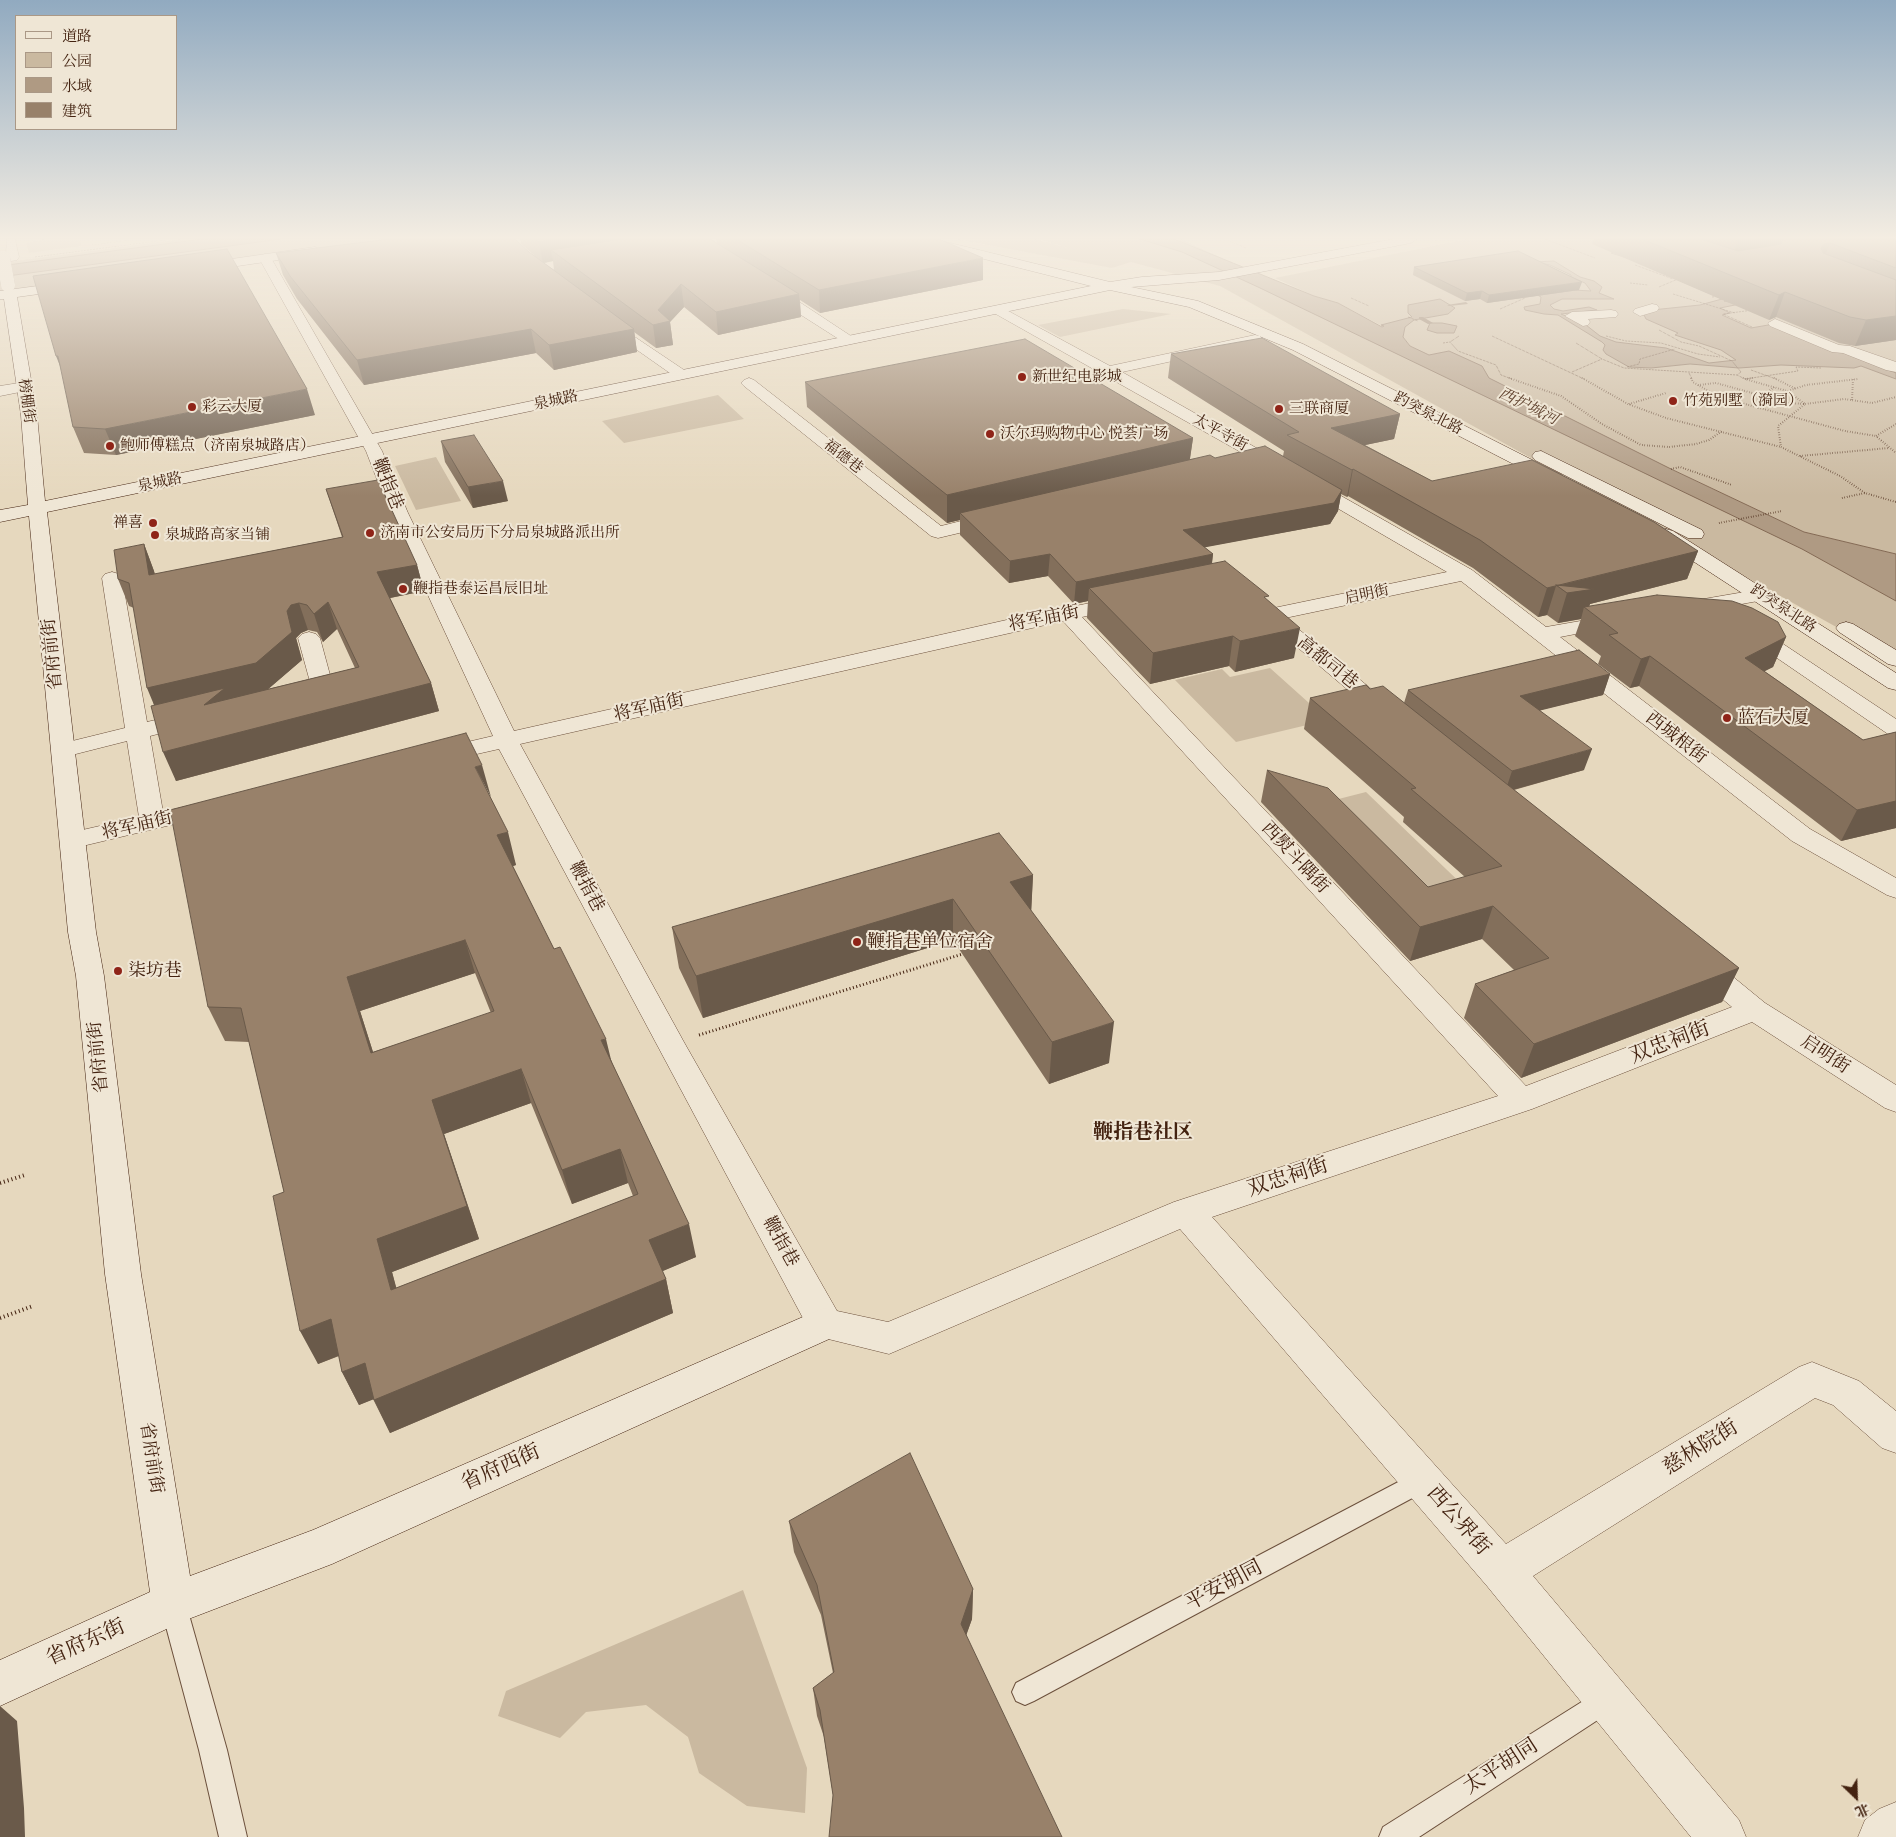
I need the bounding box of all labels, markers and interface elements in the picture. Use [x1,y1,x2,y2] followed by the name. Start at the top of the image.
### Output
[15,15,178,130] legend
[62,25,92,46] text: 道路
[62,50,92,71] text: 公园
[62,75,92,96] text: 水域
[62,100,92,121] text: 建筑
[1032,368,1122,386] place label: 新世纪电影城
[1016,371,1028,383] marker: 新世纪电影城
[14,377,38,425] street label: 榜棚街
[1495,384,1561,430] water label: 西护城河
[532,388,580,414] street label: 泉城路
[1391,389,1465,439] street label: 趵突泉北路
[1683,392,1803,410] place label: 竹苑别墅（漪园）
[1667,395,1679,407] marker: 竹苑别墅（漪园）
[202,398,262,416] place label: 彩云大厦
[1289,400,1349,418] place label: 三联商厦
[186,401,198,413] marker: 彩云大厦
[1273,403,1285,415] marker: 三联商厦
[1189,411,1251,455] street label: 太平寺街
[1000,425,1168,443] place label: 沃尔玛购物中心 悦荟广场
[984,428,996,440] marker: 沃尔玛购物中心 悦荟广场
[820,436,866,478] street label: 福德巷
[120,437,315,455] place label: 鲍师傅糕点（济南泉城路店）
[104,440,116,452] marker: 鲍师傅糕点（济南泉城路店）
[367,455,407,513] street label: 鞭指巷
[136,470,184,496] street label: 泉城路
[113,514,143,532] place label: 禅喜
[147,517,159,529] marker: 禅喜
[380,524,620,542] place label: 济南市公安局历下分局泉城路派出所
[165,526,270,544] place label: 泉城路高家当铺
[364,527,376,539] marker: 济南市公安局历下分局泉城路派出所
[149,529,161,541] marker: 泉城路高家当铺
[413,580,548,598] place label: 鞭指巷泰运昌辰旧址
[1747,581,1819,637] street label: 趵突泉北路
[1343,582,1391,608] street label: 启明街
[397,583,409,595] marker: 鞭指巷泰运昌辰旧址
[1007,602,1081,636] street label: 将军庙街
[38,617,68,691] street label: 省府前街
[1292,632,1362,694] street label: 高都司巷
[611,689,687,727] street label: 将军庙街
[1641,707,1711,769] street label: 西城根街
[1737,707,1809,729] place label: 蓝石大厦
[1721,712,1733,724] marker: 蓝石大厦
[99,807,175,845] street label: 将军庙街
[1256,818,1334,898] street label: 西熨斗隅街
[564,858,608,916] street label: 鞭指巷
[867,931,993,953] place label: 鞭指巷单位宿舍
[851,936,863,948] marker: 鞭指巷单位宿舍
[128,960,182,982] place label: 柒坊巷
[112,965,124,977] marker: 柒坊巷
[1626,1016,1714,1070] street label: 双忠祠街
[84,1020,114,1094] street label: 省府前街
[1796,1031,1854,1079] street label: 启明街
[1093,1121,1193,1145] district label: 鞭指巷社区
[1244,1153,1332,1203] street label: 双忠祠街
[757,1213,803,1271] street label: 鞭指巷
[1659,1415,1743,1481] street label: 慈林院街
[135,1421,167,1495] street label: 省府前街
[458,1439,544,1497] street label: 省府西街
[1421,1481,1495,1561] street label: 西公界街
[1181,1555,1267,1617] street label: 平安胡同
[43,1614,129,1672] street label: 省府东街
[1459,1734,1543,1800] street label: 太平胡同
[1831,1772,1881,1822] north arrow
[1852,1799,1873,1823] text: 北

